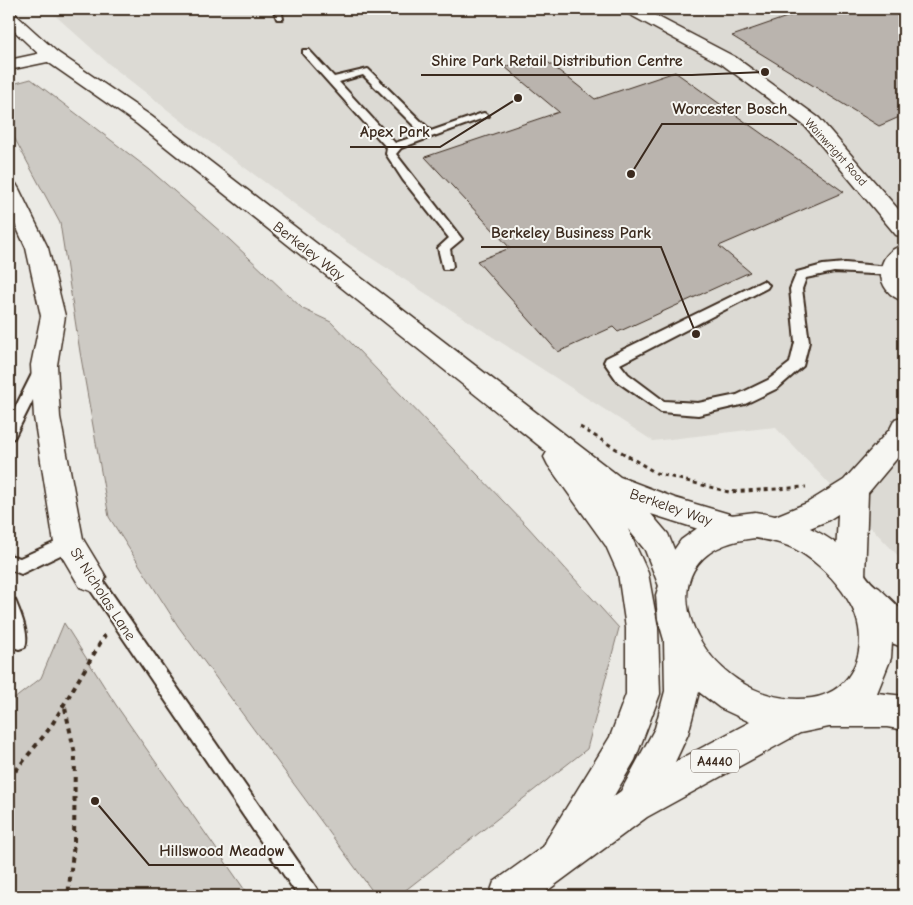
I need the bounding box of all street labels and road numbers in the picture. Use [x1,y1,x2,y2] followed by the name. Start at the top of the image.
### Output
[802,115,870,189] street label: Wainwright Road
[270,217,349,285] street label: Berkeley Way
[627,484,715,530] street label: Berkeley Way
[66,544,140,644] street label: St Nicholas Lane
[691,749,739,772] road number: A4440

